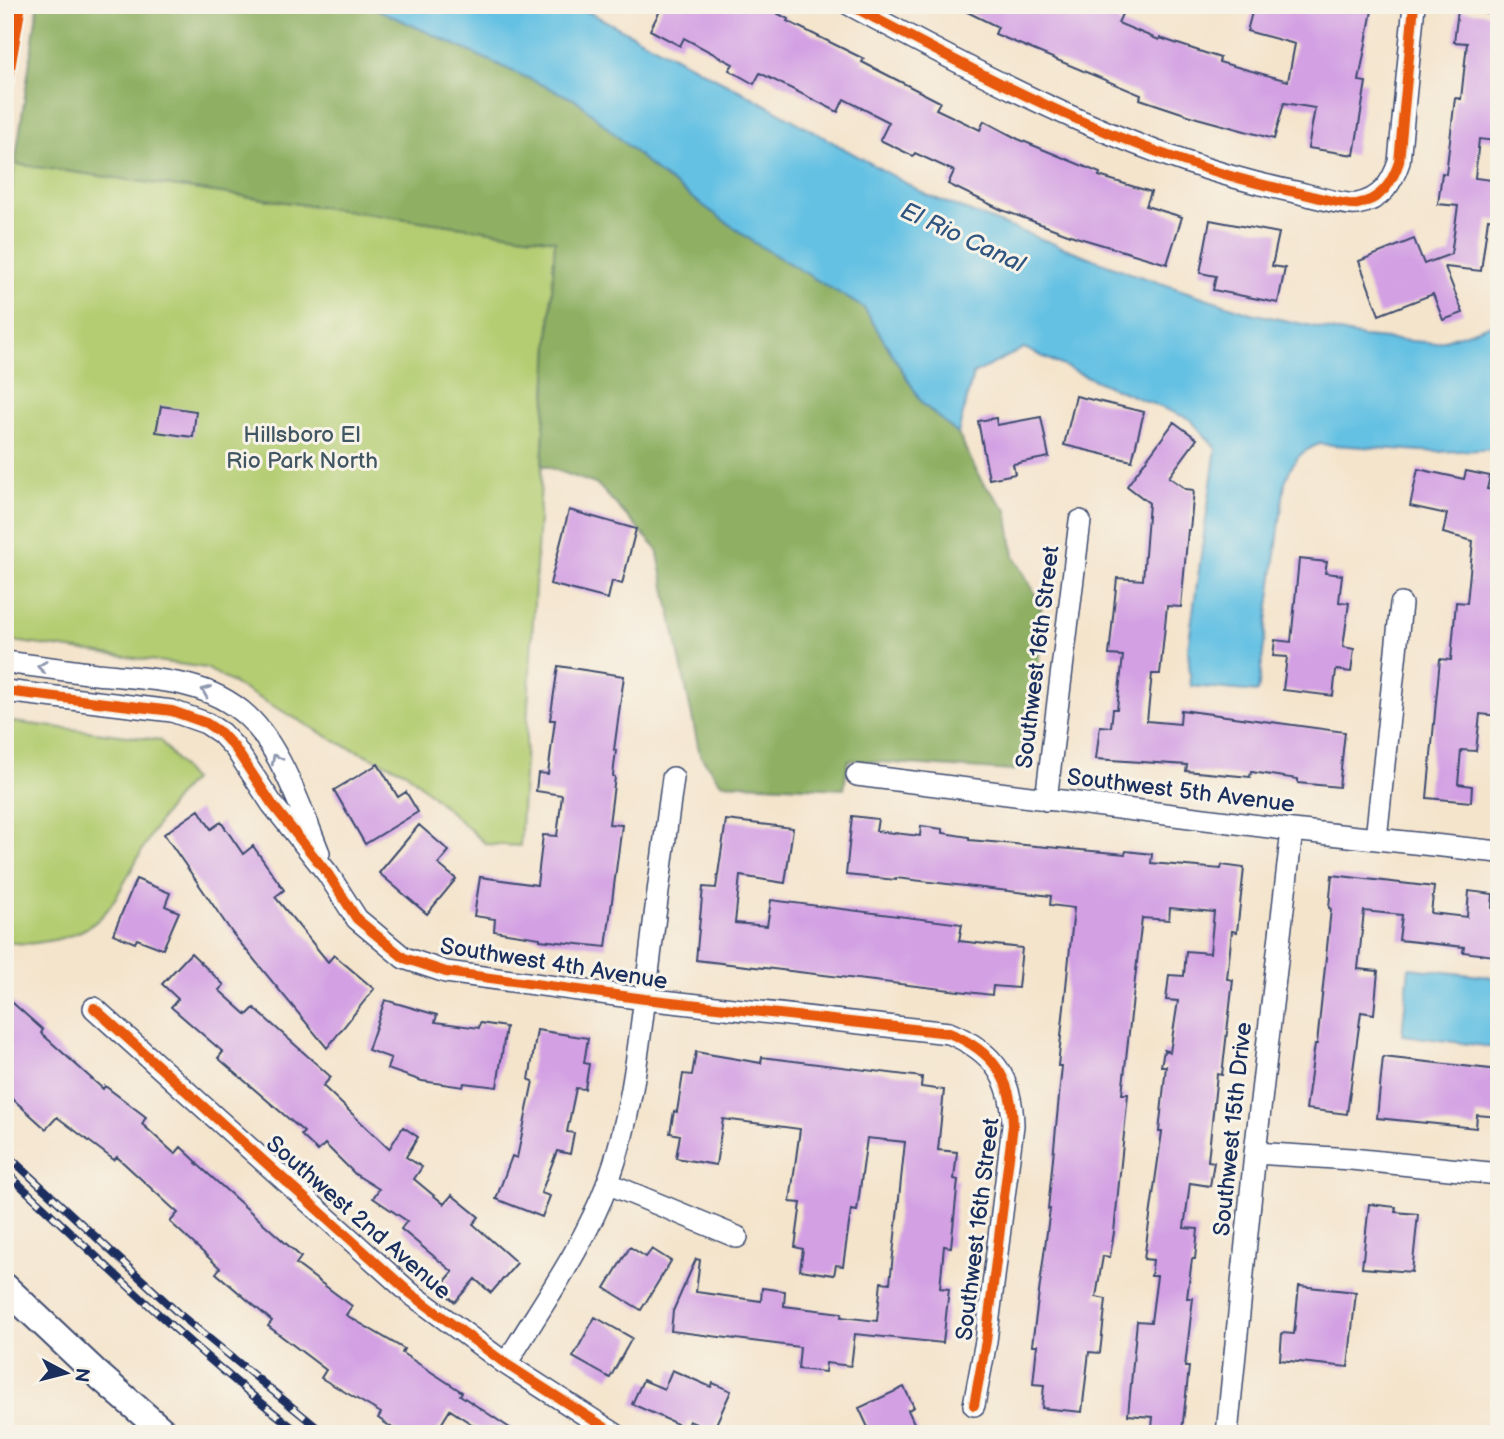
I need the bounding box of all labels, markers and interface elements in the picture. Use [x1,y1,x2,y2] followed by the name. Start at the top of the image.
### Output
[896,196,1031,280] water label: El Rio Canal
[226,421,378,475] park label: Hillsboro El Rio Park North
[1010,544,1066,770] street label: Southwest 16th Street
[36,660,48,675] one-way arrow
[200,685,213,699] one-way arrow
[271,753,285,766] one-way arrow
[1065,763,1296,819] street label: Southwest 5th Avenue
[438,932,670,996] street label: Southwest 4th Avenue
[1208,1021,1258,1237] street label: Southwest 15th Drive
[950,1116,1006,1342] street label: Southwest 16th Street
[260,1130,457,1306] street label: Southwest 2nd Avenue
[32,1338,102,1408] north arrow
[69,1366,94,1383] text: N

